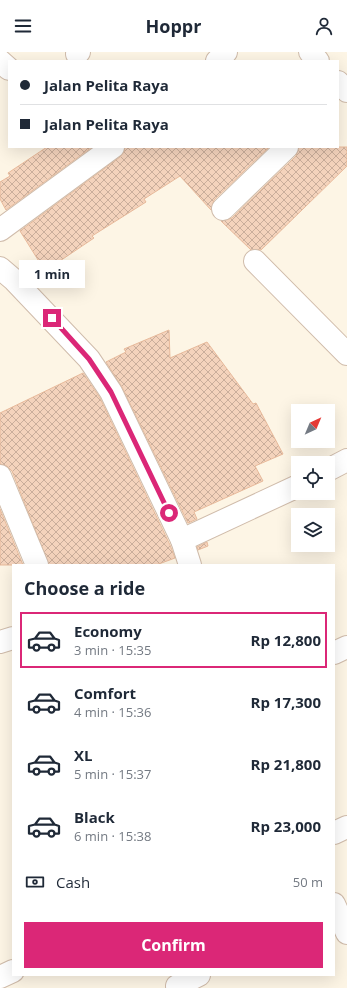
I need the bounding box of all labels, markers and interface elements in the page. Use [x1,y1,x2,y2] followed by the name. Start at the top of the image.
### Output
[146,14,201,38] text: Hoppr
[12,15,34,37] icon: menu
[313,15,335,37] icon: person
[44,75,169,95] text: Jalan Pelita Raya
[44,114,169,134] text: Jalan Pelita Raya
[19,260,85,288] callout: 1 min
[34,265,70,283] text: 1 min
[43,309,61,327] route end
[291,404,335,448] north arrow
[291,404,335,552] map controls
[291,456,335,500] button: locate
[160,504,178,522] route start
[291,508,335,552] button: layers
[24,576,145,600] text: Choose a ride
[74,621,142,641] text: Economy
[26,622,62,658] icon: car
[251,630,321,650] text: Rp 12,800
[74,641,151,659] text: 3 min · 15:35
[74,683,136,703] text: Comfort
[26,684,62,720] icon: car
[251,692,321,712] text: Rp 17,300
[74,703,151,721] text: 4 min · 15:36
[74,745,92,765] text: XL
[26,746,62,782] icon: car
[251,754,321,774] text: Rp 21,800
[74,765,151,783] text: 5 min · 15:37
[74,807,115,827] text: Black
[26,808,62,844] icon: car
[251,816,321,836] text: Rp 23,000
[74,827,151,845] text: 6 min · 15:38
[24,871,46,893] icon: cash
[56,872,90,892] text: Cash
[293,873,323,891] text: 50 m
[24,922,323,968] button: Confirm

